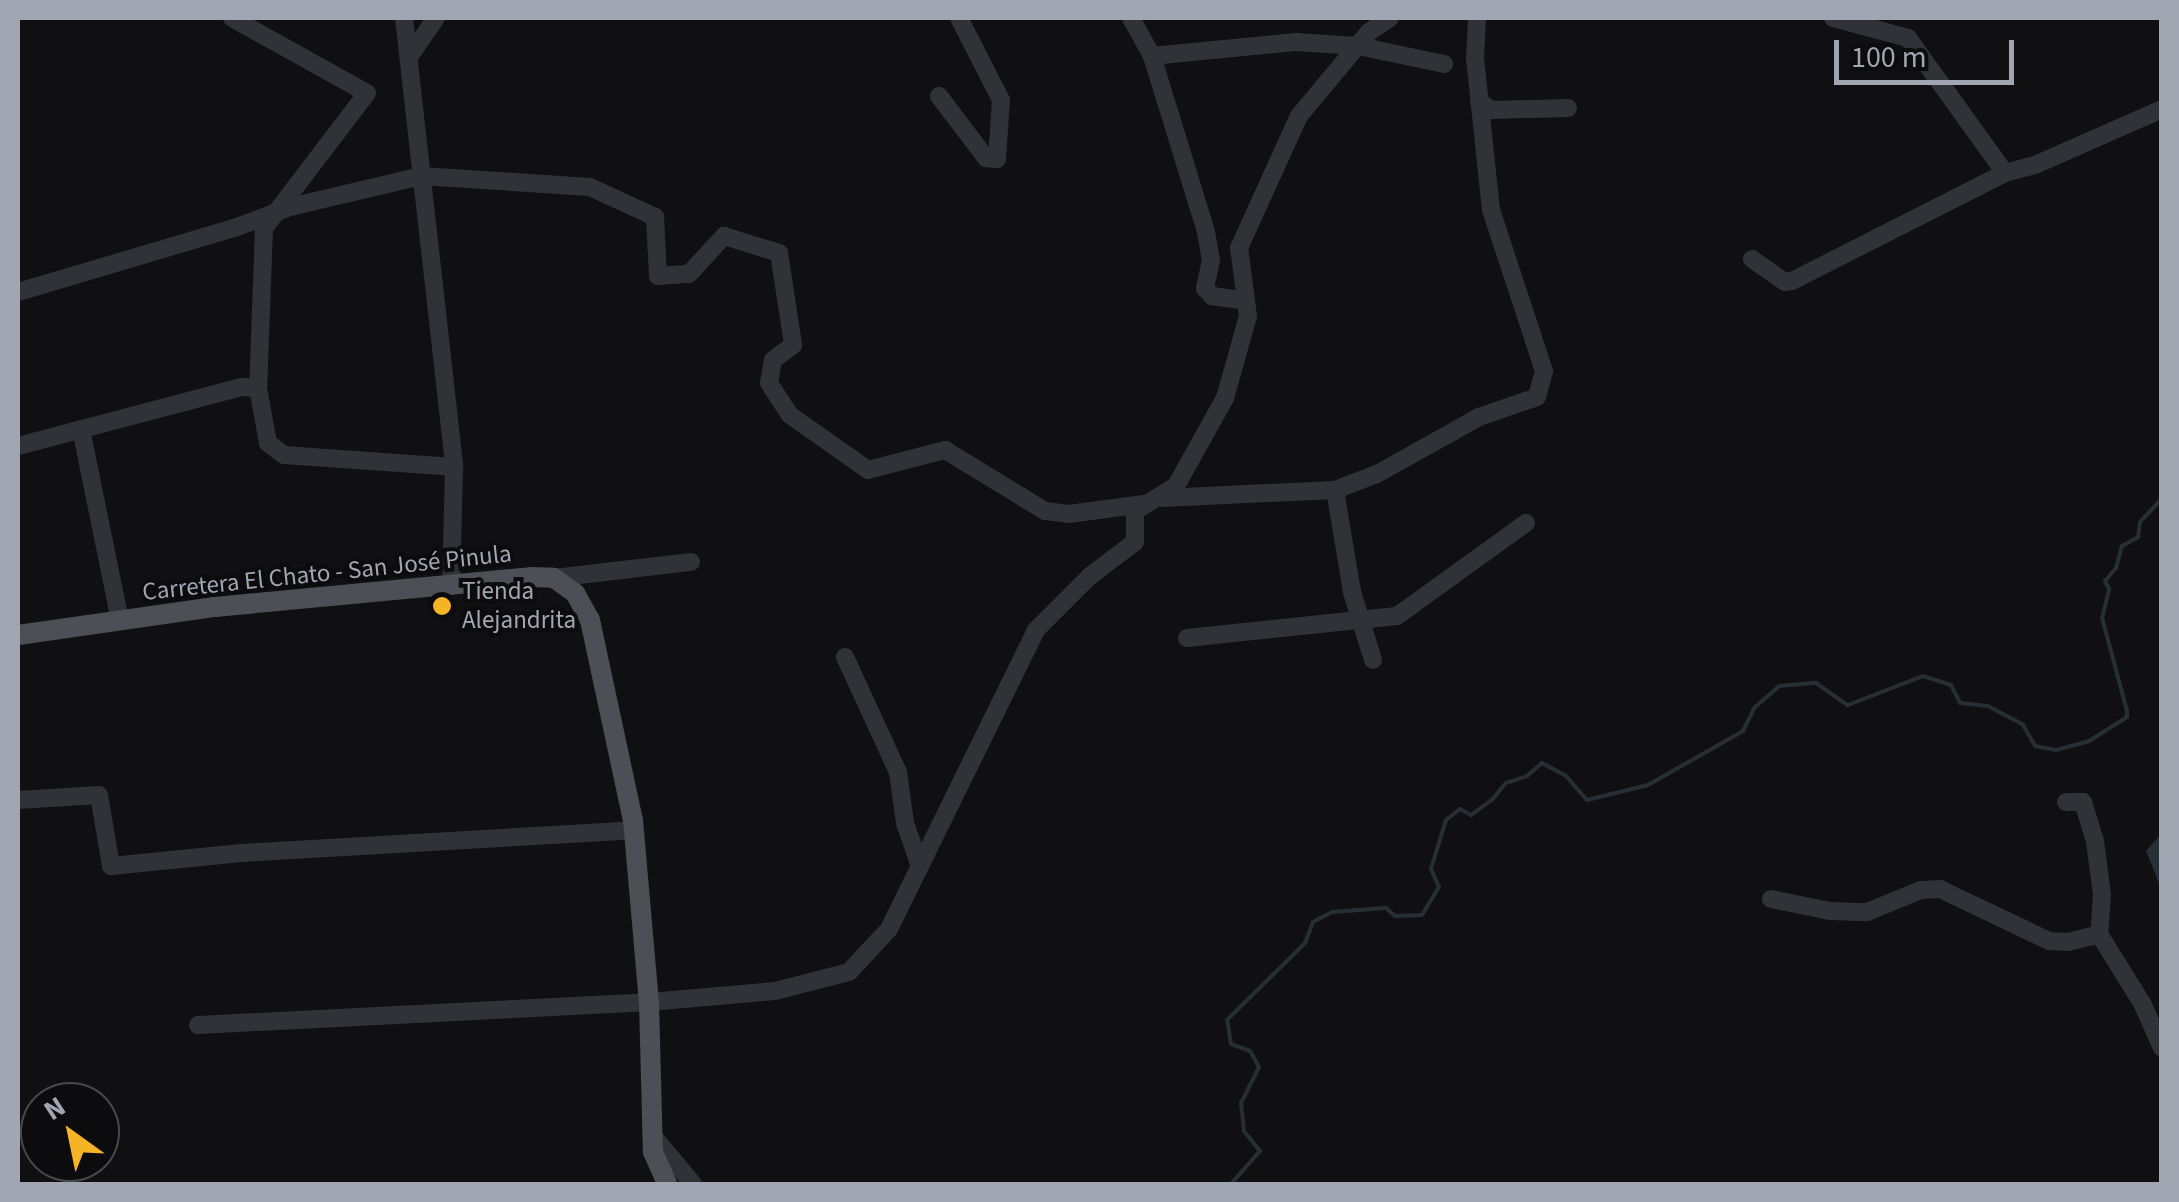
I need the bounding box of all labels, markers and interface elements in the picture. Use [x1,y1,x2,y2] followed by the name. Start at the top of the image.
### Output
[1839,20,2019,82] scale bar
[1851,36,1927,79] text: 100 m
[141,539,513,607] street label: Carretera El Chato - San José Pinula
[462,577,576,636] place label: Tienda Alejandrita
[431,595,453,617] marker: Tienda Alejandrita
[20,1082,120,1182] north arrow
[36,1087,73,1130] text: N

